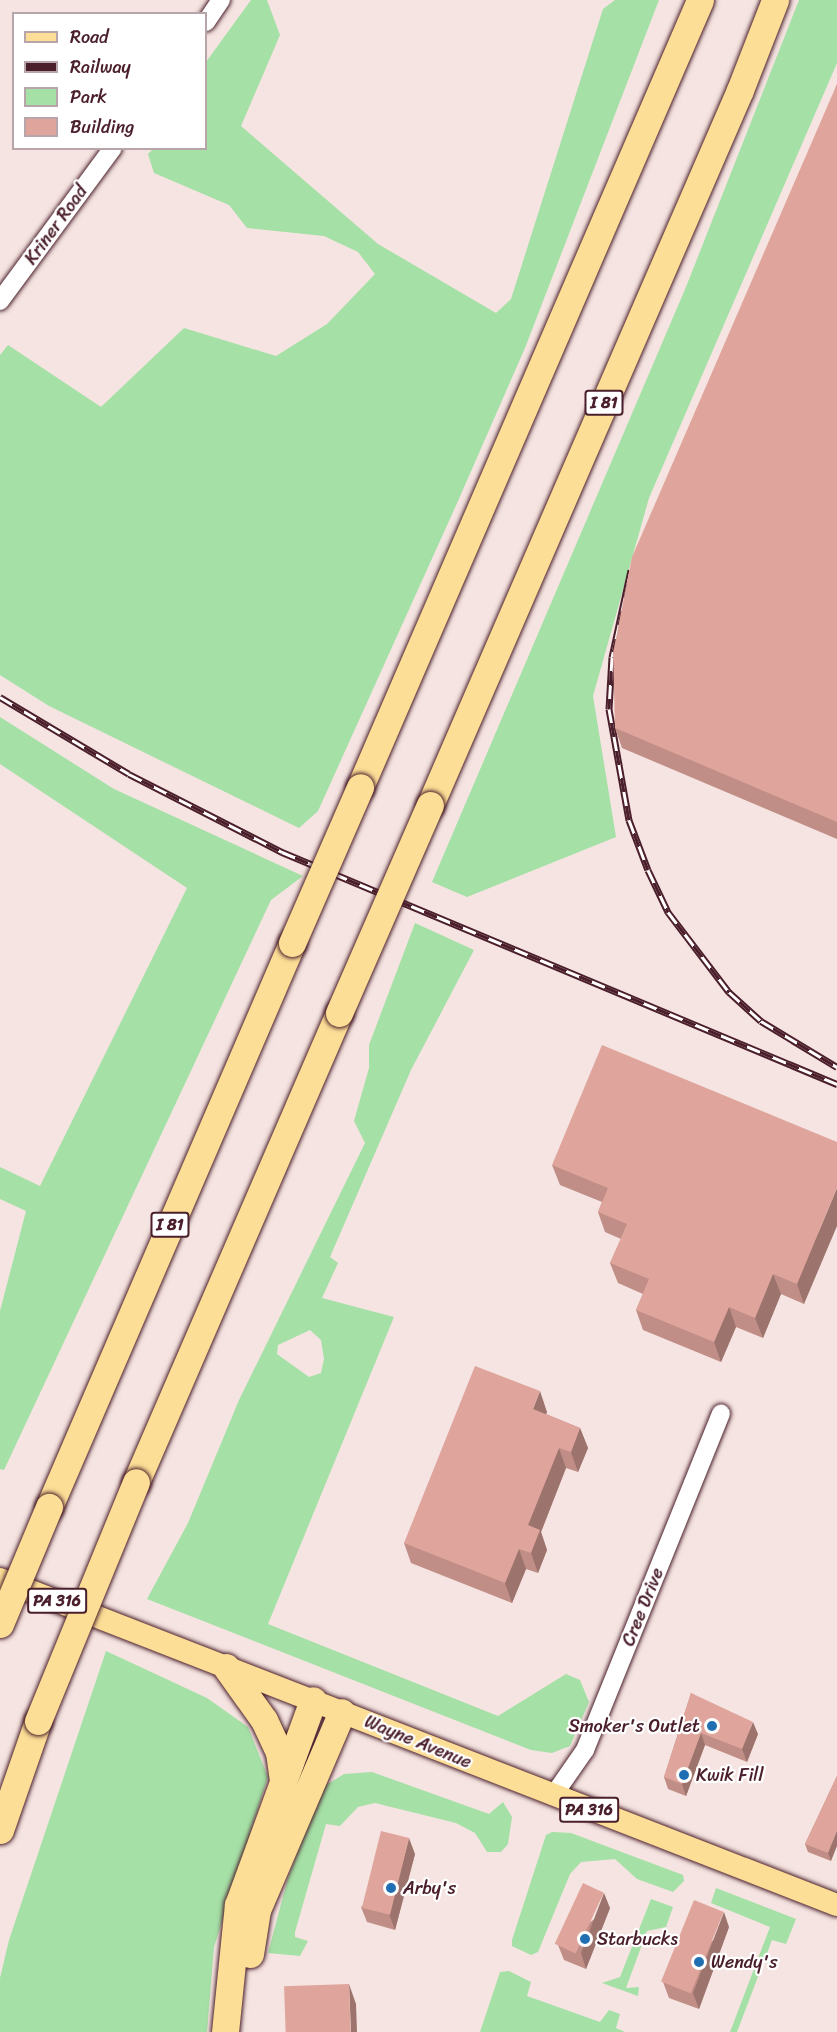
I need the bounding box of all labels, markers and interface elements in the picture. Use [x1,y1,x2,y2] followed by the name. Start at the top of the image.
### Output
[12,12,207,150] legend
[70,21,109,53] text: Road
[70,51,131,83] text: Railway
[70,81,107,113] text: Park
[70,111,134,143] text: Building
[20,181,92,269] street label: Kriner Road
[583,390,625,416] road number: I 81
[149,1212,191,1238] road number: I 81
[618,1565,668,1649] street label: Cree Drive
[27,1588,87,1614] road number: PA 316
[361,1711,475,1773] street label: Wayne Avenue
[569,1715,700,1737] place label: Smoker's Outlet
[705,1719,719,1733] marker: Smoker's Outlet
[696,1764,764,1786] place label: Kwik Fill
[677,1768,691,1782] marker: Kwik Fill
[559,1797,619,1823] road number: PA 316
[403,1877,456,1899] place label: Arby's
[384,1881,398,1895] marker: Arby's
[597,1928,678,1950] place label: Starbucks
[578,1932,592,1946] marker: Starbucks
[711,1951,778,1973] place label: Wendy's
[692,1955,706,1969] marker: Wendy's

